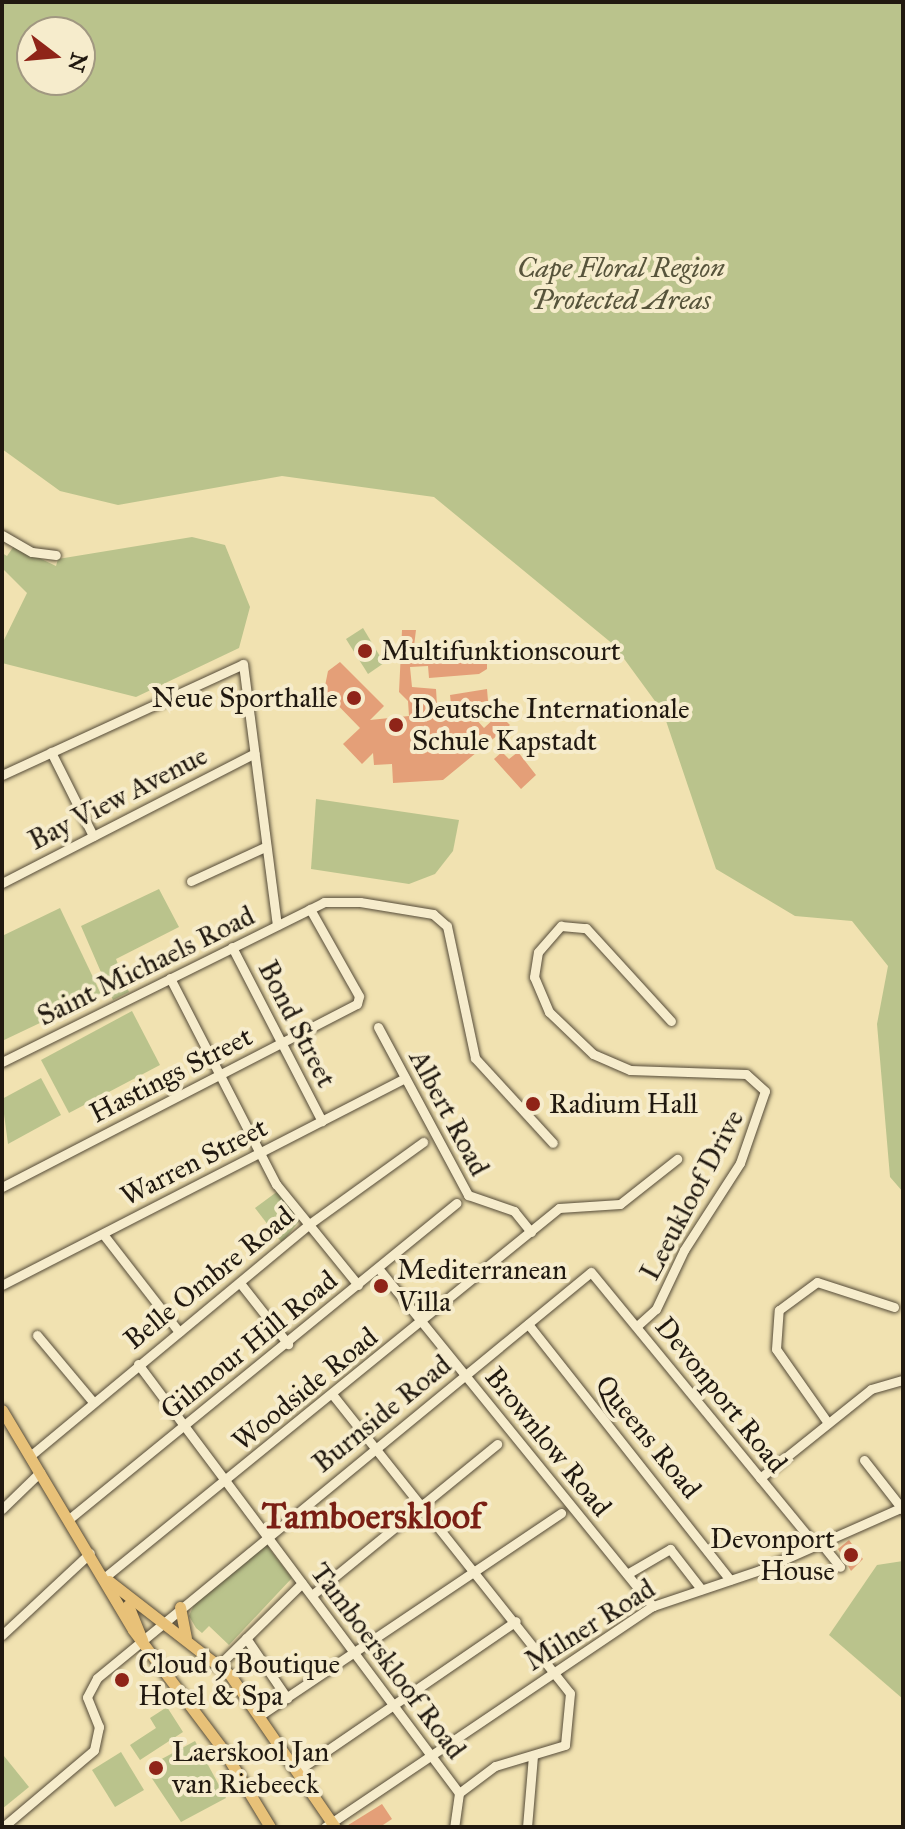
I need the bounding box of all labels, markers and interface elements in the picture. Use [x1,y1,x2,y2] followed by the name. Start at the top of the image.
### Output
[16,16,96,96] north arrow
[62,49,93,75] text: N
[517,251,725,317] park label: Cape Floral Region Protected Areas
[381,634,621,668] place label: Multifunktionscourt
[356,642,374,660] marker: Multifunktionscourt
[152,681,338,715] place label: Neue Sporthalle
[345,689,363,707] marker: Neue Sporthalle
[412,692,690,758] place label: Deutsche Internationale Schule Kapstadt
[387,716,405,734] marker: Deutsche Internationale Schule Kapstadt
[23,738,213,858] street label: Bay View Avenue
[32,899,260,1033] street label: Saint Michaels Road
[251,955,343,1093] street label: Bond Street
[84,1020,258,1130] street label: Hastings Street
[402,1044,496,1182] street label: Albert Road
[549,1087,698,1121] place label: Radium Hall
[524,1095,542,1113] marker: Radium Hall
[633,1104,751,1286] street label: Leeukloof Drive
[115,1111,273,1213] street label: Warren Street
[117,1199,301,1357] street label: Belle Ombre Road
[397,1253,567,1319] place label: Mediterranean Villa
[154,1263,344,1427] street label: Gilmour Hill Road
[372,1277,390,1295] marker: Mediterranean Villa
[648,1310,794,1480] street label: Devonport Road
[226,1320,384,1458] street label: Woodside Road
[306,1348,458,1480] street label: Burnside Road
[478,1361,618,1523] street label: Brownlow Road
[588,1368,708,1506] street label: Queens Road
[262,1495,482,1539] district label: Tamboerskloof
[710,1522,835,1588] place label: Devonport House
[842,1546,860,1564] marker: Devonport House
[303,1556,473,1766] street label: Tamboerskloof Road
[519,1572,661,1678] street label: Milner Road
[138,1647,340,1713] place label: Cloud 9 Boutique Hotel & Spa
[113,1671,131,1689] marker: Cloud 9 Boutique Hotel & Spa
[172,1735,329,1801] place label: Laerskool Jan van Riebeeck
[147,1759,165,1777] marker: Laerskool Jan van Riebeeck

